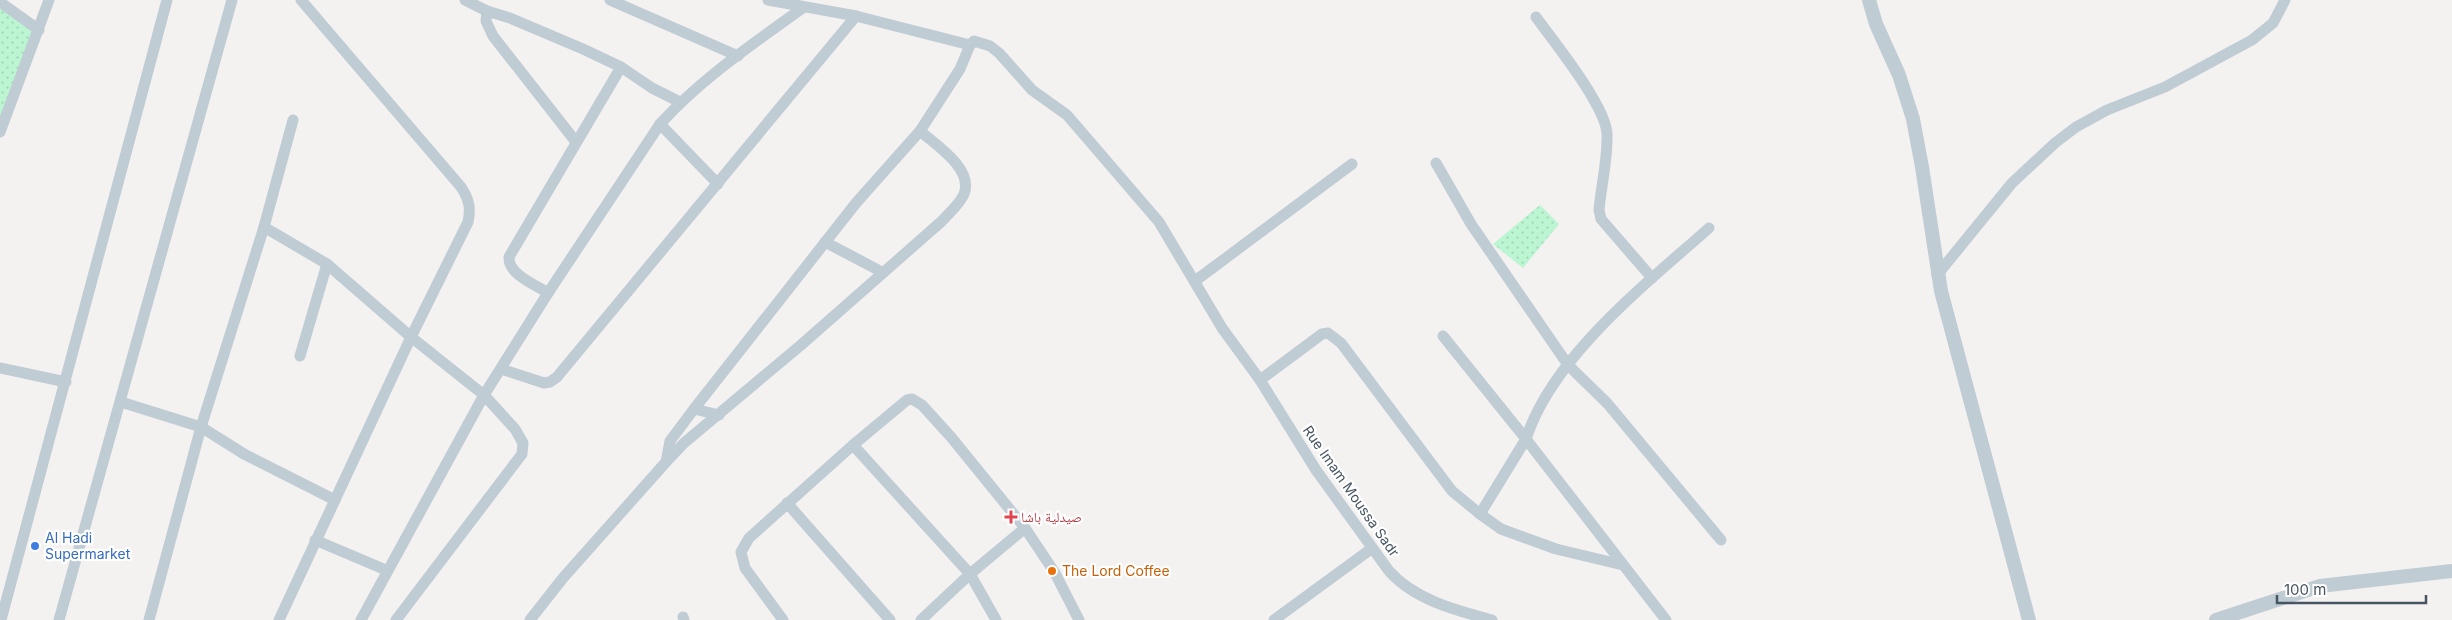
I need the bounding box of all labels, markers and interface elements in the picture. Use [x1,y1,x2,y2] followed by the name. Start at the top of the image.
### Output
[1300,422,1403,560] street label: Rue Imam Moussa Sadr
[1021,508,1082,525] place label: صيدلية باشا
[1005,511,1017,523] marker: صيدلية باشا
[45,529,131,562] place label: Al Hadi Supermarket
[29,540,41,552] marker: Al Hadi Supermarket
[1062,562,1170,579] place label: The Lord Coffee
[1046,565,1058,577] marker: The Lord Coffee
[2277,572,2426,604] scale bar
[2284,580,2326,599] text: 100 m

